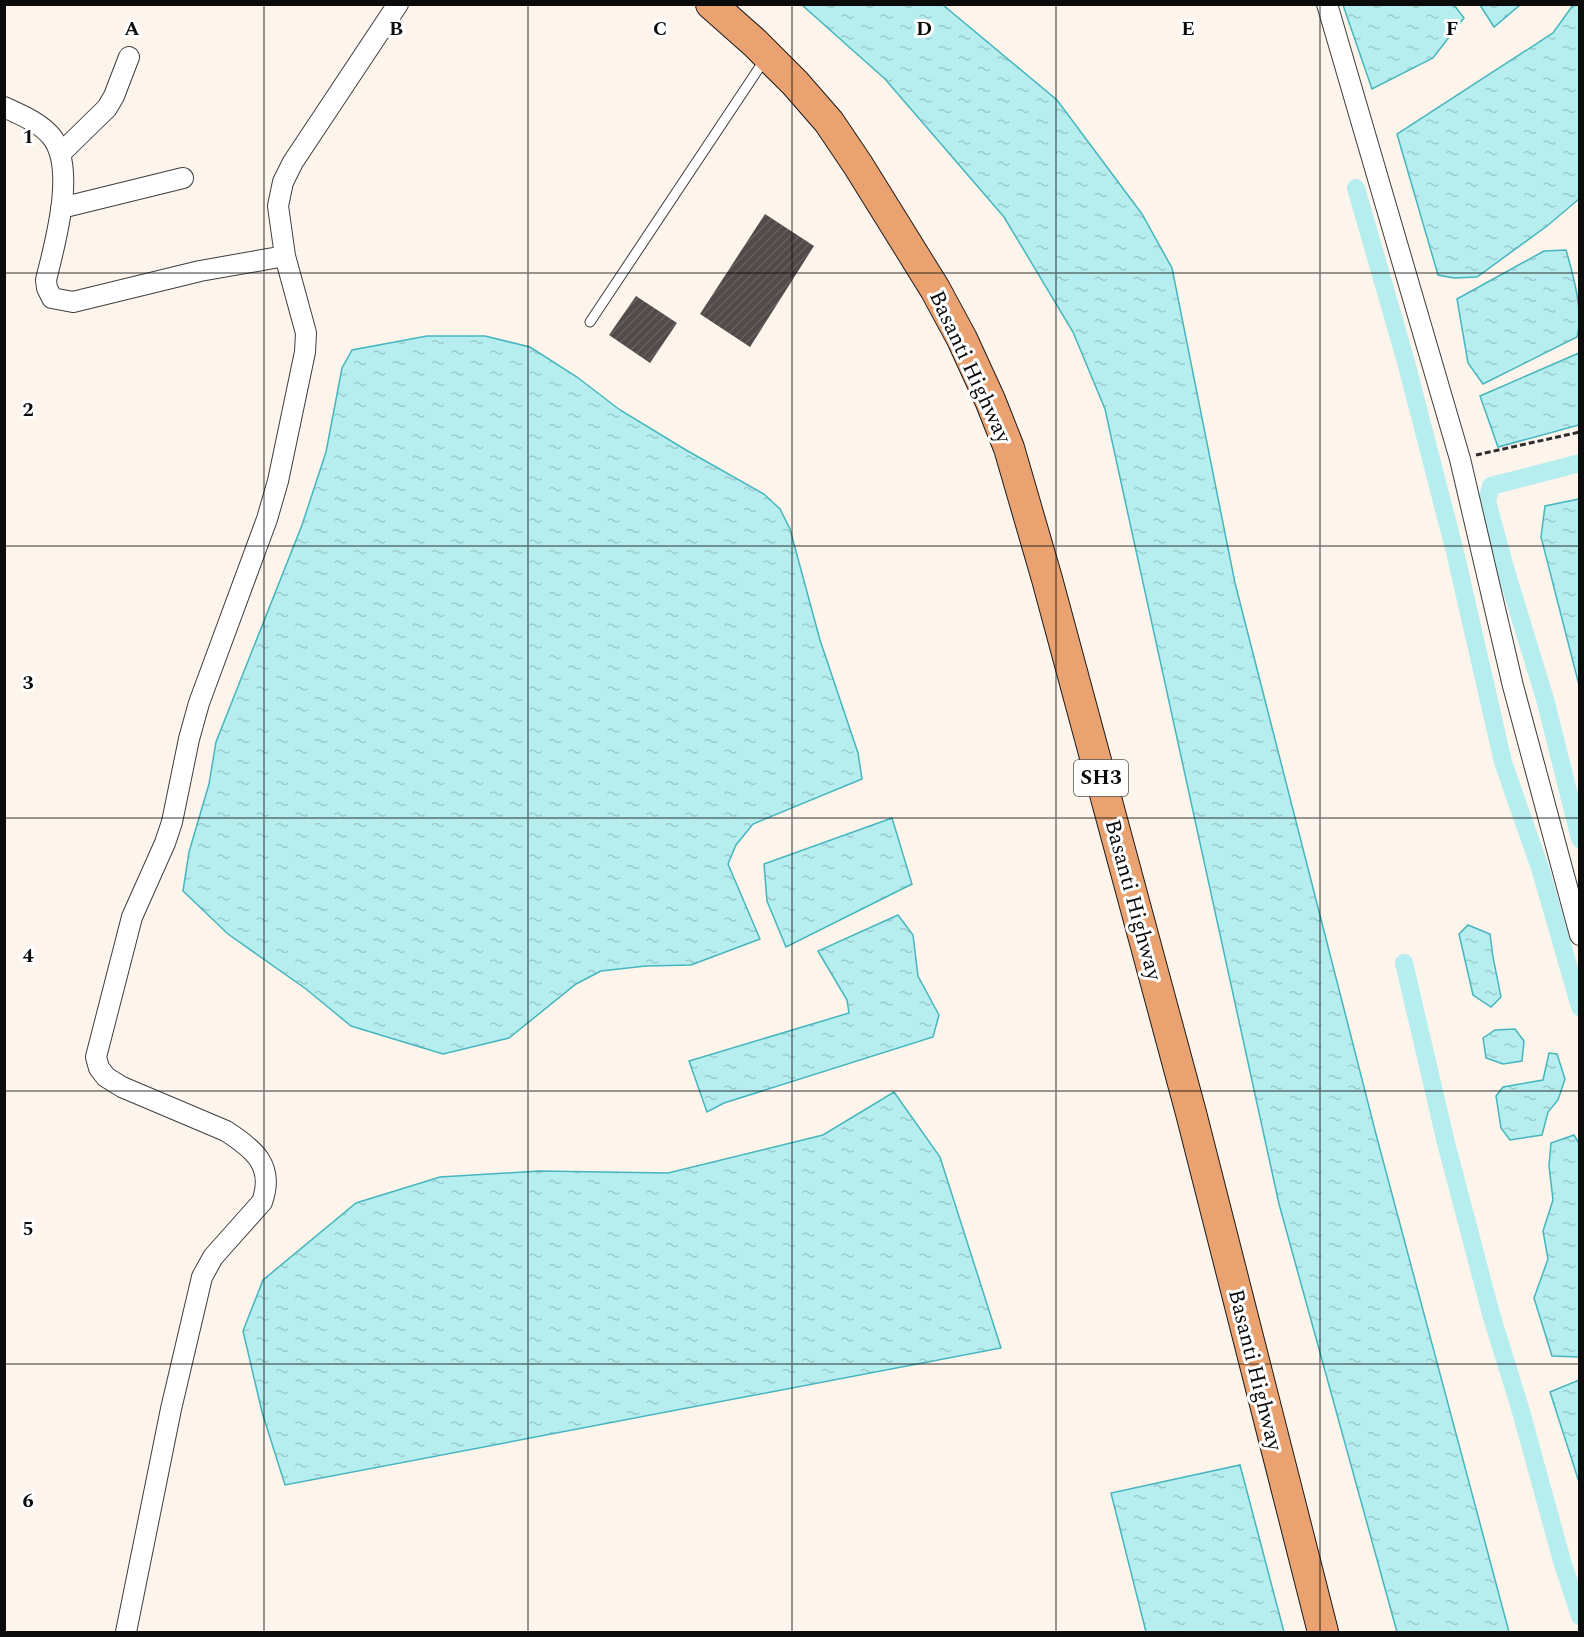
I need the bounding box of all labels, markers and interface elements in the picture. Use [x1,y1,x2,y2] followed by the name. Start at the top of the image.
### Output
[124,14,140,44] text: A
[389,14,403,44] text: B
[653,14,667,44] text: C
[916,14,932,44] text: D
[1181,14,1195,44] text: E
[1446,14,1458,44] text: F
[22,122,34,152] text: 1
[920,285,1020,450] street label: Basanti Highway
[22,395,34,425] text: 2
[22,668,34,698] text: 3
[1074,760,1128,796] road number: SH3
[1096,816,1171,986] street label: Basanti Highway
[22,941,34,971] text: 4
[22,1214,34,1244] text: 5
[1219,1286,1291,1456] street label: Basanti Highway
[22,1486,34,1516] text: 6

